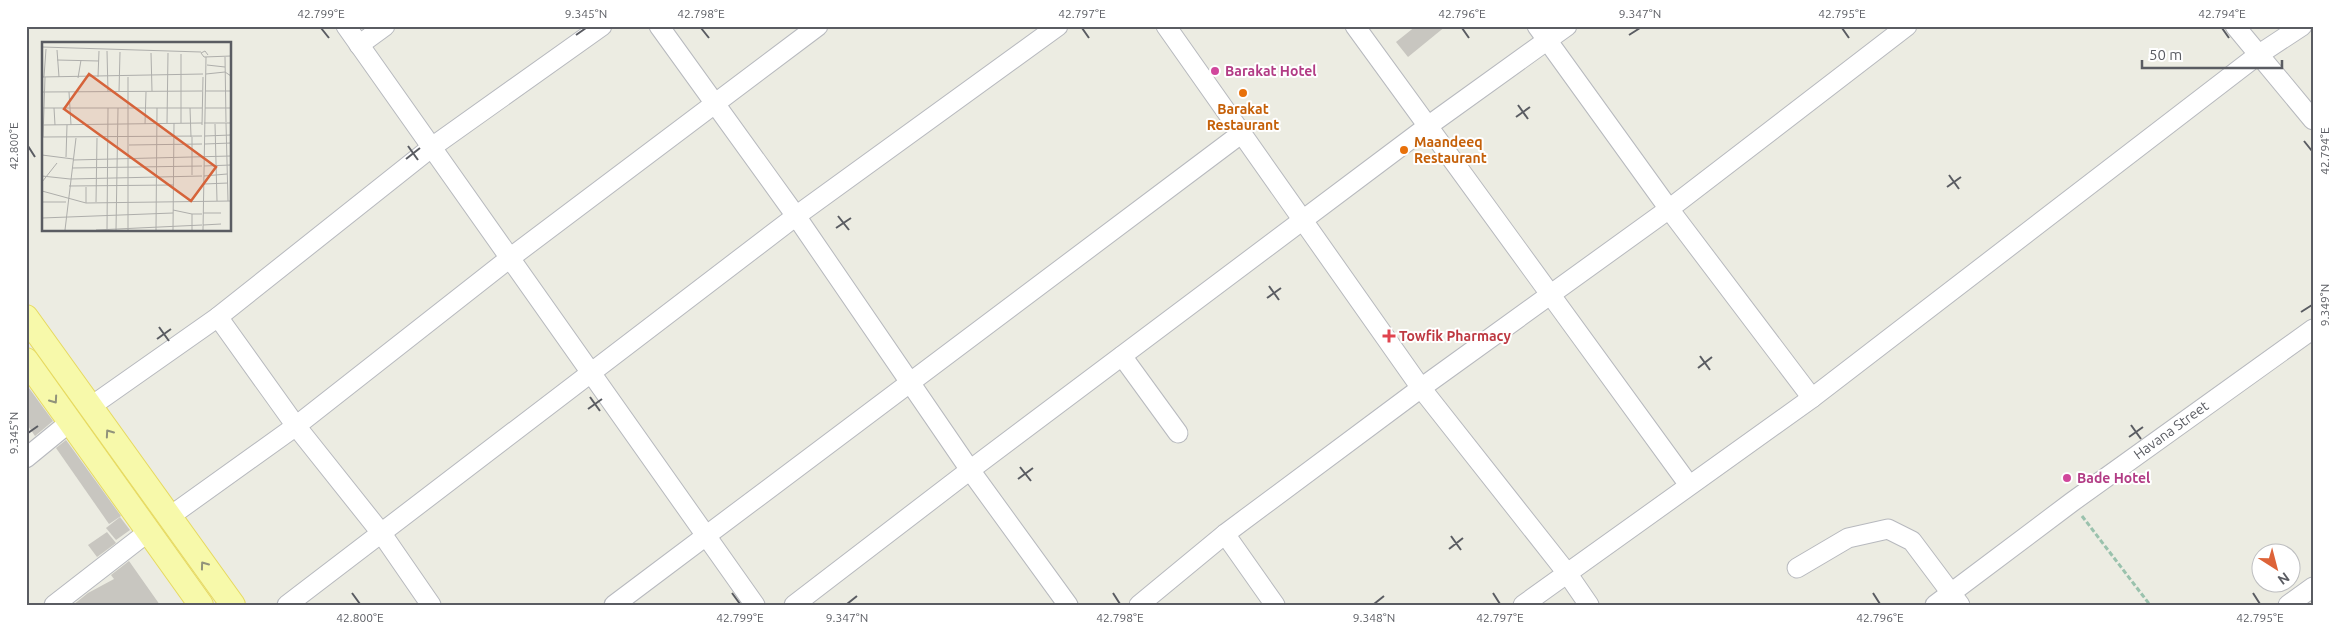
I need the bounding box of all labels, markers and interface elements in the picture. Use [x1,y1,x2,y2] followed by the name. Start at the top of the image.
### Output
[297,7,345,20] text: 42.799°E
[565,7,607,20] text: 9.345°N
[677,7,725,20] text: 42.798°E
[1058,7,1106,20] text: 42.797°E
[1438,7,1486,20] text: 42.796°E
[1619,7,1661,20] text: 9.347°N
[1818,7,1866,20] text: 42.795°E
[2198,7,2246,20] text: 42.794°E
[2142,38,2282,70] scale bar
[42,42,231,231] inset map
[2149,46,2182,63] text: 50 m
[1225,63,1317,79] place label: Barakat Hotel
[1209,65,1221,77] marker: Barakat Hotel
[1237,87,1249,99] marker: Barakat Restaurant
[1207,101,1279,133] place label: Barakat Restaurant
[7,122,20,170] text: 42.800°E
[2318,127,2331,175] text: 42.794°E
[1414,134,1487,166] place label: Maandeeq Restaurant
[1398,144,1410,156] marker: Maandeeq Restaurant
[2318,284,2331,326] text: 9.349°N
[1399,328,1512,344] place label: Towfik Pharmacy
[1383,330,1395,342] marker: Towfik Pharmacy
[48,394,57,404] one-way arrow
[2131,397,2212,462] street label: Havana Street
[7,412,20,454] text: 9.345°N
[106,430,115,439] one-way arrow
[2077,470,2150,486] place label: Bade Hotel
[2061,472,2073,484] marker: Bade Hotel
[2252,544,2302,594] north arrow
[201,561,210,571] one-way arrow
[2275,569,2293,588] text: N
[336,611,384,624] text: 42.800°E
[716,611,764,624] text: 42.799°E
[826,611,868,624] text: 9.347°N
[1096,611,1144,624] text: 42.798°E
[1353,611,1395,624] text: 9.348°N
[1476,611,1524,624] text: 42.797°E
[1856,611,1904,624] text: 42.796°E
[2236,611,2284,624] text: 42.795°E

